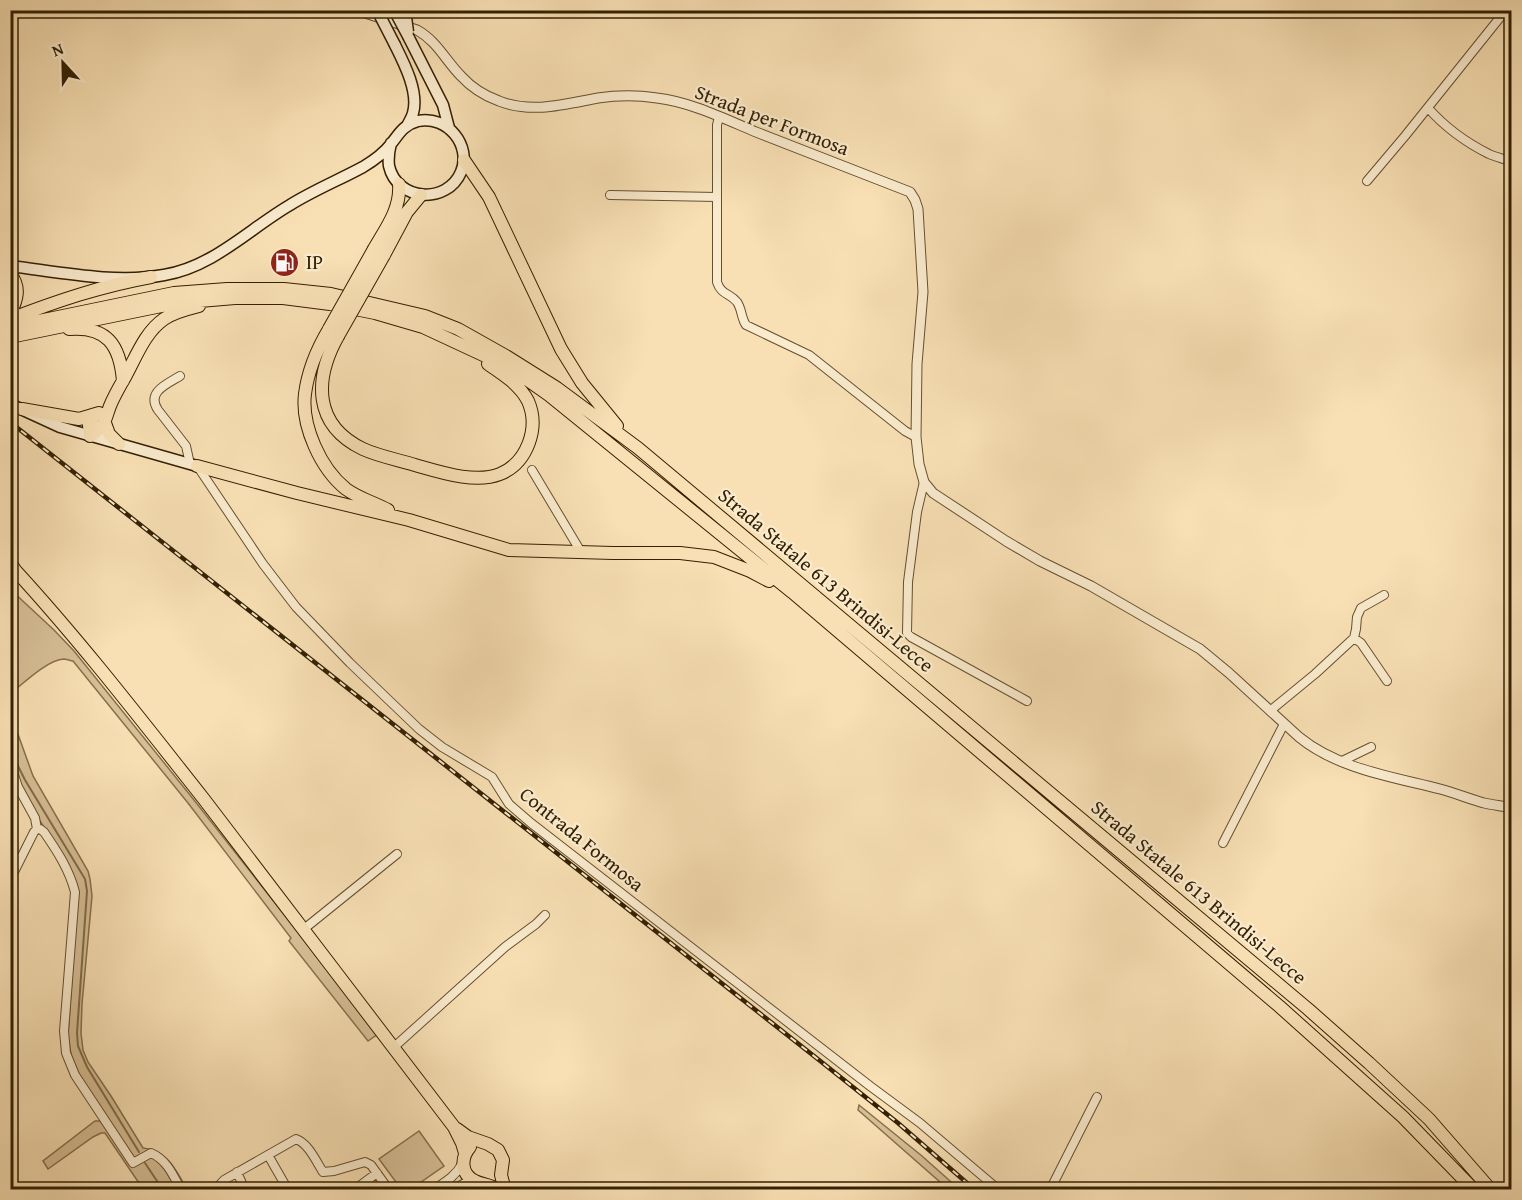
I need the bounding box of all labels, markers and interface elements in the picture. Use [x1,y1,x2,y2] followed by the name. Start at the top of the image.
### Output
[33,33,93,93] north arrow
[48,36,67,62] text: N
[691,77,854,162] street label: Strada per Formosa
[269,246,301,278] fuel station icon: IP
[306,247,323,276] place label: IP
[712,481,940,679] street label: Strada Statale 613 Brindisi-Lecce
[514,779,651,898] street label: Contrada Formosa
[1085,793,1313,991] street label: Strada Statale 613 Brindisi-Lecce

